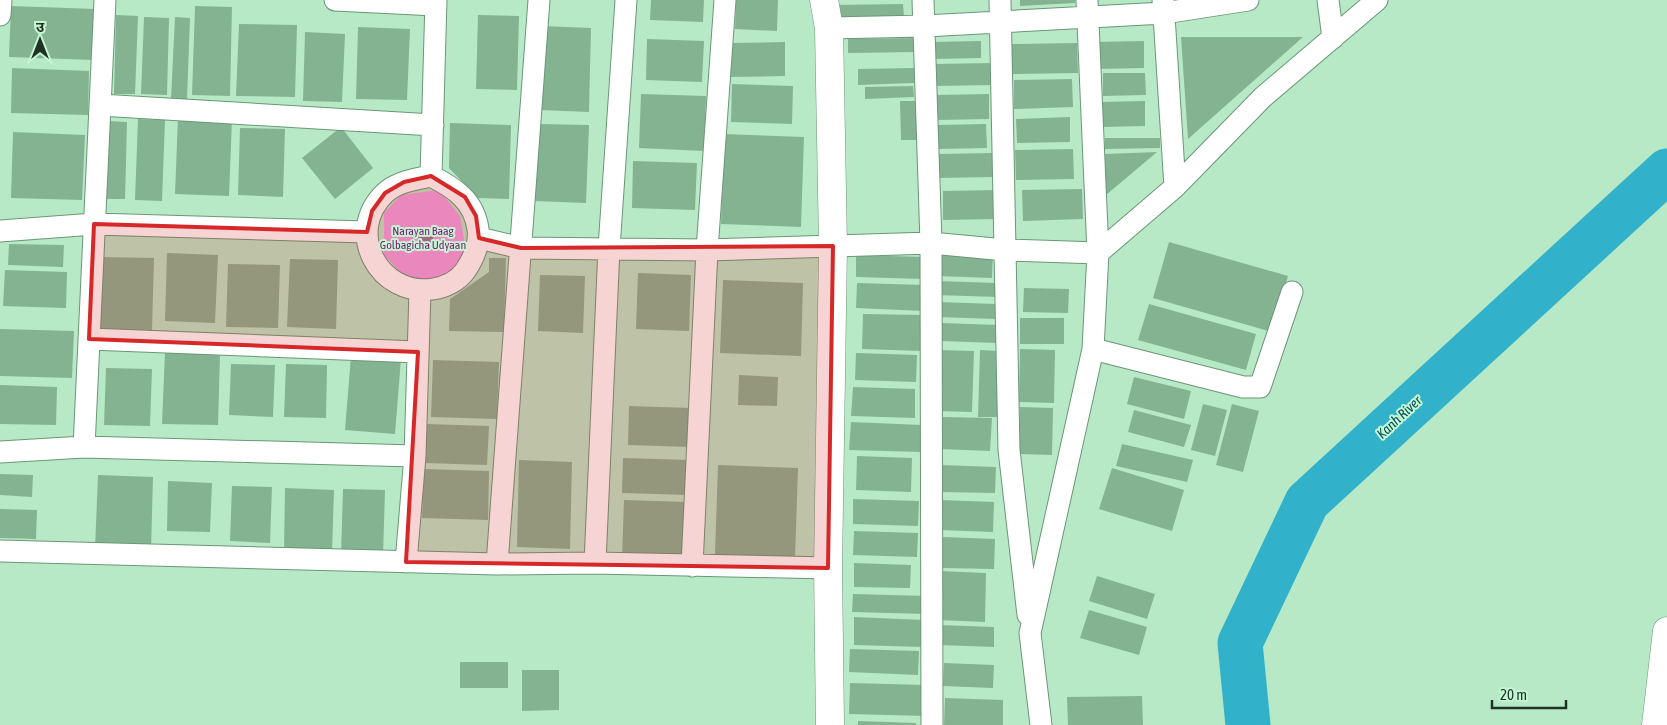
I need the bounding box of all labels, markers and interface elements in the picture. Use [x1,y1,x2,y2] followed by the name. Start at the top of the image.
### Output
[15,15,65,65] north arrow
[36,19,45,35] text: उ
[380,224,466,252] park label: Narayan Baag Golbagicha Udyaan
[1373,392,1425,442] water label: Kanh River
[1492,678,1566,710] scale bar
[1500,686,1527,703] text: 20 m

